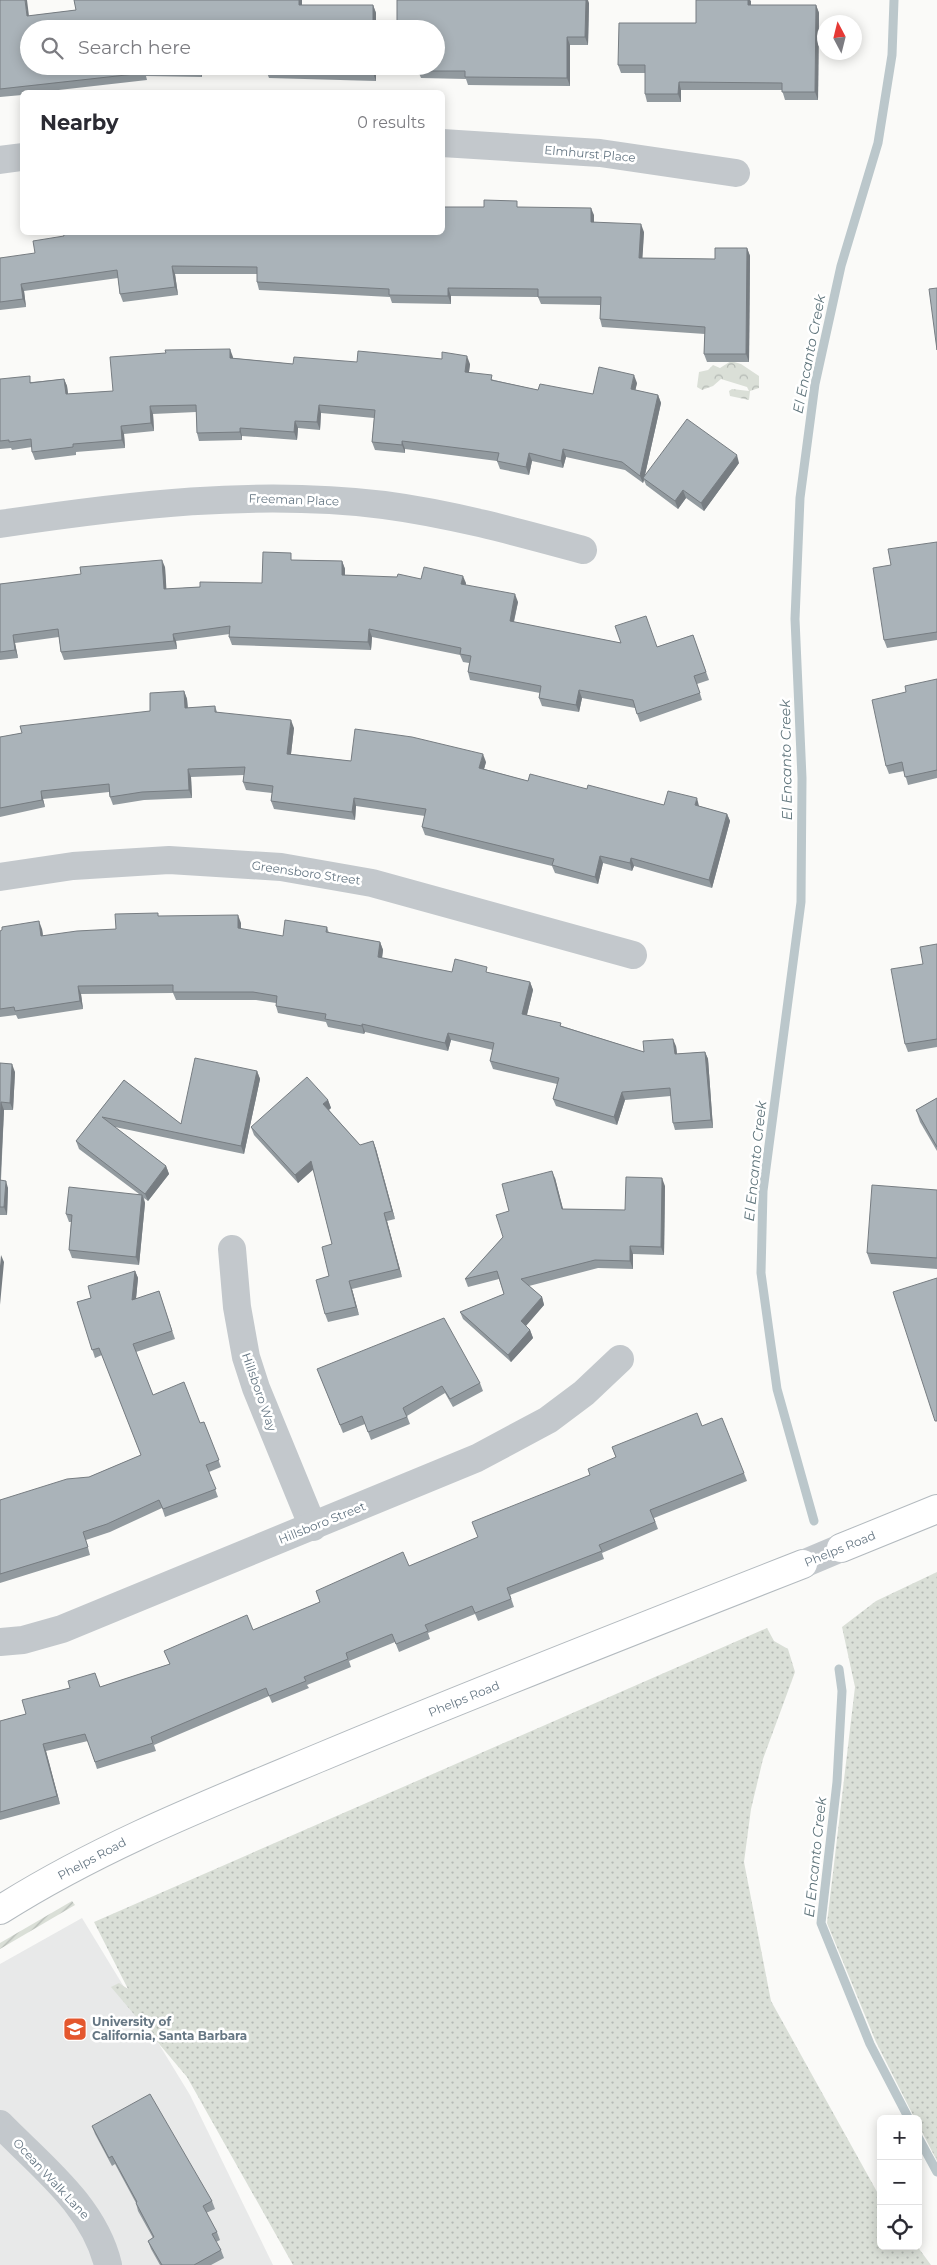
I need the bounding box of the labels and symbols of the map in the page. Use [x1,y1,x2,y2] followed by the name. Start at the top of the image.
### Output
[817,15,862,60] north arrow
[544,142,636,165] street label: Elmhurst Place
[789,292,830,415] water label: El Encanto Creek
[249,490,340,509] street label: Freeman Place
[776,699,796,821] water label: El Encanto Creek
[251,857,362,888] street label: Greensboro Street
[740,1099,770,1222] water label: El Encanto Creek
[239,1350,280,1434] street label: Hillsboro Way
[276,1498,368,1547] street label: Hillsboro Street
[802,1527,878,1570] street label: Phelps Road
[426,1677,502,1720] street label: Phelps Road
[800,1795,830,1918] water label: El Encanto Creek
[55,1834,129,1883] street label: Phelps Road
[92,2014,247,2043] place label: University of California, Santa Barbara
[62,2016,88,2042] school or university icon: University of California, Santa Barbara
[10,2135,93,2222] street label: Ocean Walk Lane

